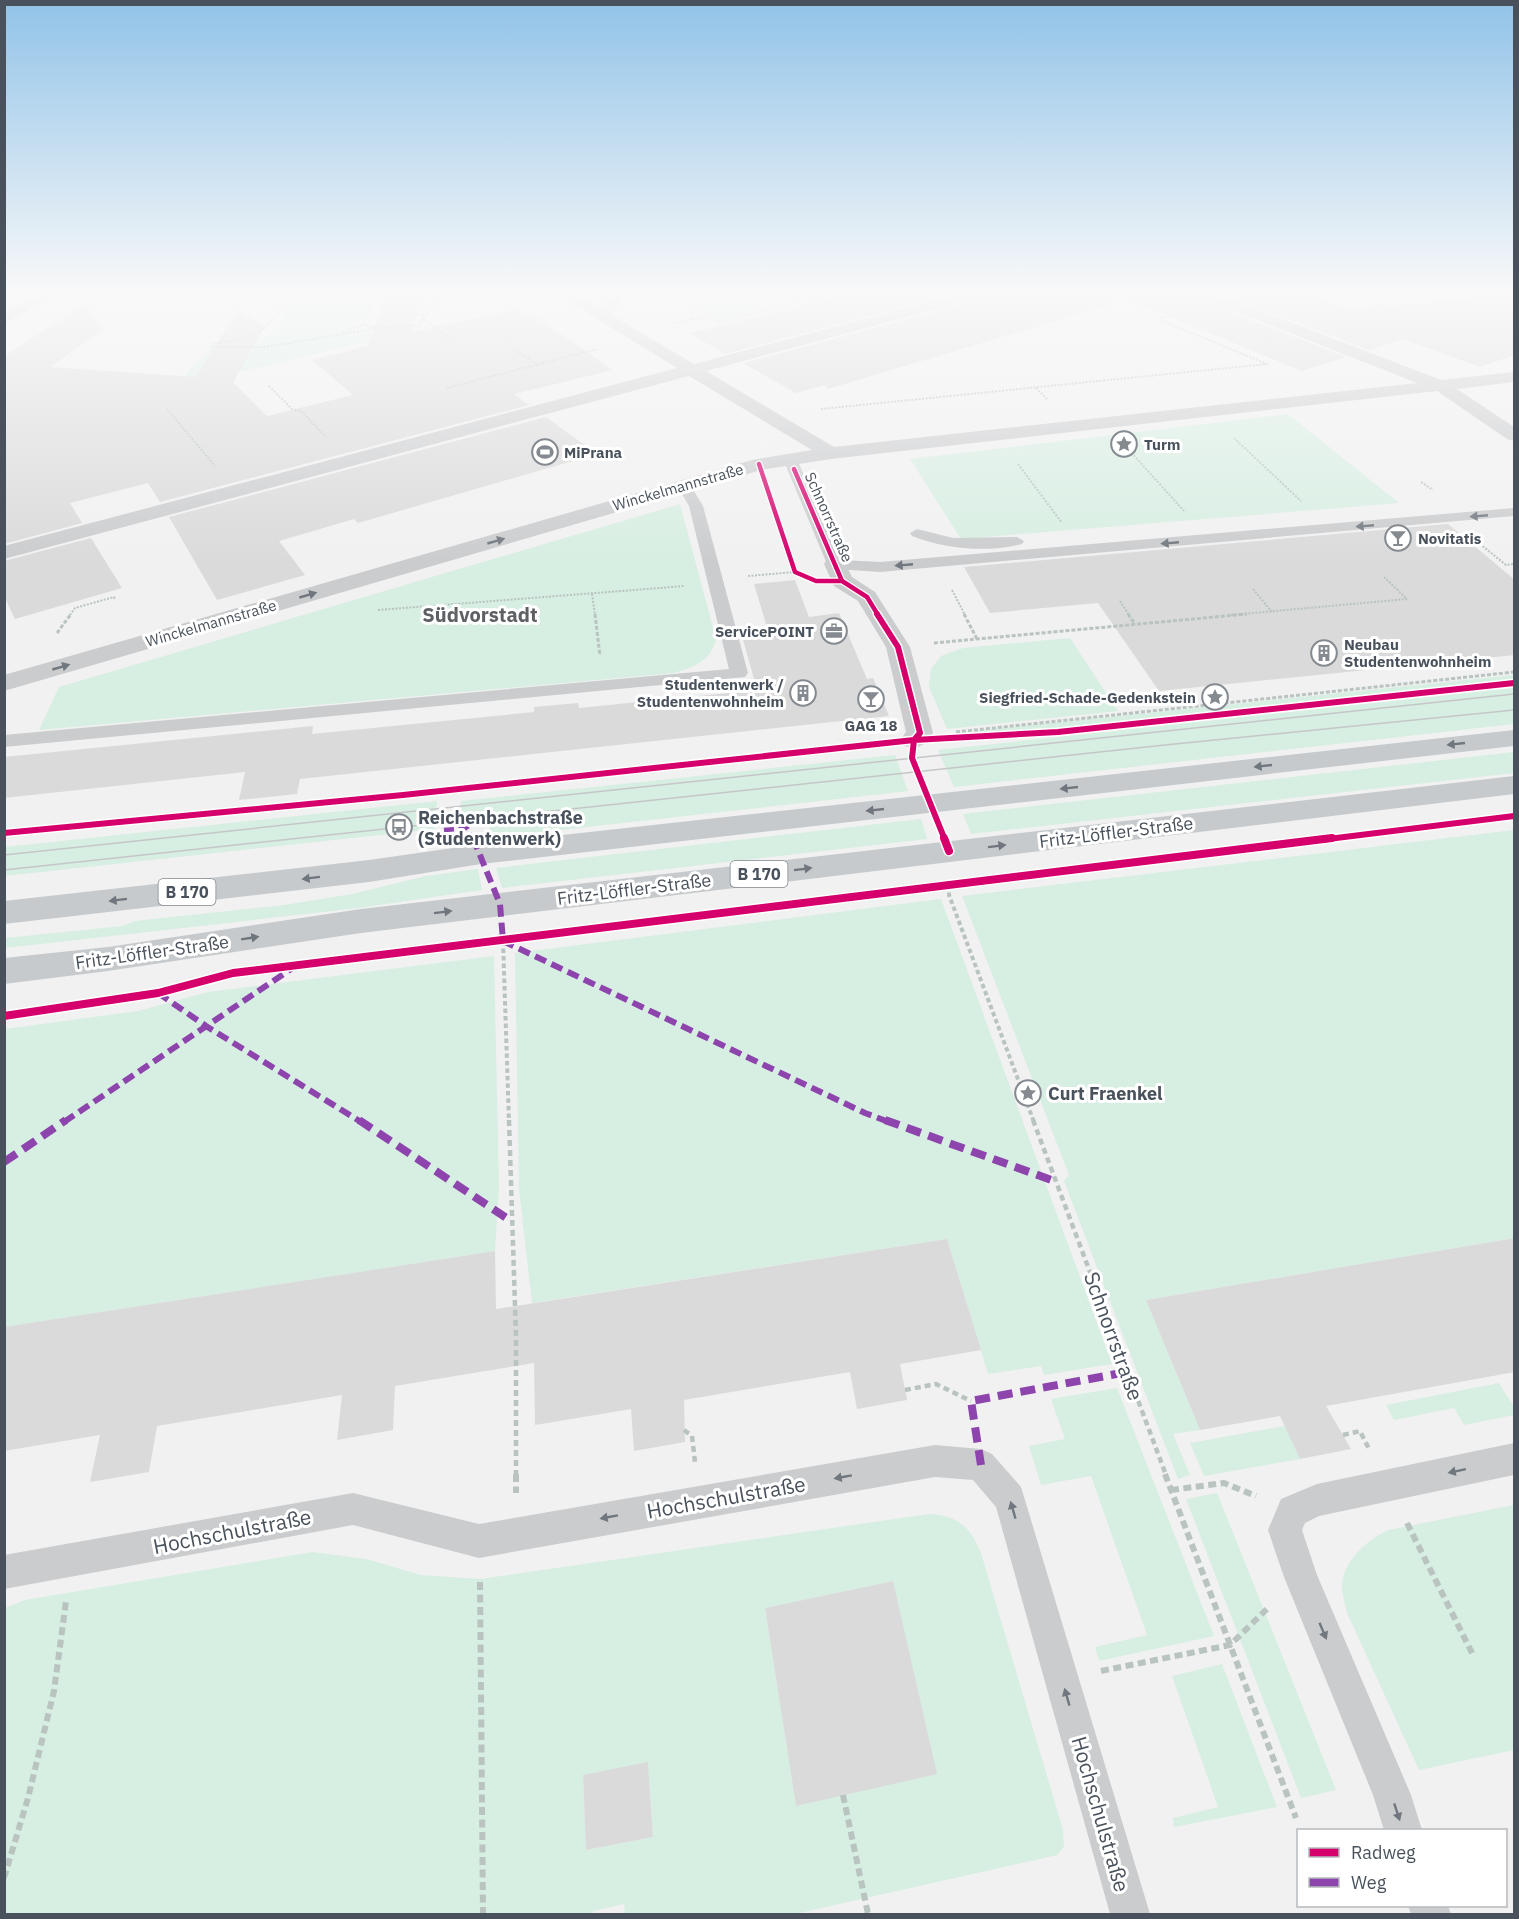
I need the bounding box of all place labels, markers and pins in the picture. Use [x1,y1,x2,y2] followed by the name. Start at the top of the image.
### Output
[1109,429,1139,459] place icon: Turm
[1144,435,1181,454] place label: Turm
[530,437,560,467] sports icon: MiPrana
[564,443,623,462] place label: MiPrana
[1383,523,1413,553] bar icon: Novitatis
[1418,529,1482,548] place label: Novitatis
[819,616,849,646] office icon: ServicePOINT
[715,622,814,641] place label: ServicePOINT
[1344,635,1491,671] place label: Neubau Studentenwohnheim
[1309,638,1339,668] building icon: Neubau Studentenwohnheim
[637,675,784,711] place label: Studentenwerk / Studentenwohnheim
[788,678,818,708] building icon: Studentenwerk / Studentenwohnheim
[1200,682,1230,712] place icon: Siegfried-Schade-Gedenkstein
[856,684,886,714] bar icon: GAG 18
[979,688,1196,707] place label: Siegfried-Schade-Gedenkstein
[845,716,897,735] place label: GAG 18
[418,806,583,850] place label: Reichenbachstraße (Studentenwerk)
[384,812,414,842] bus stop icon: Reichenbachstraße (Studentenwerk)
[1013,1078,1043,1108] place icon: Curt Fraenkel
[1048,1082,1163,1105] place label: Curt Fraenkel

